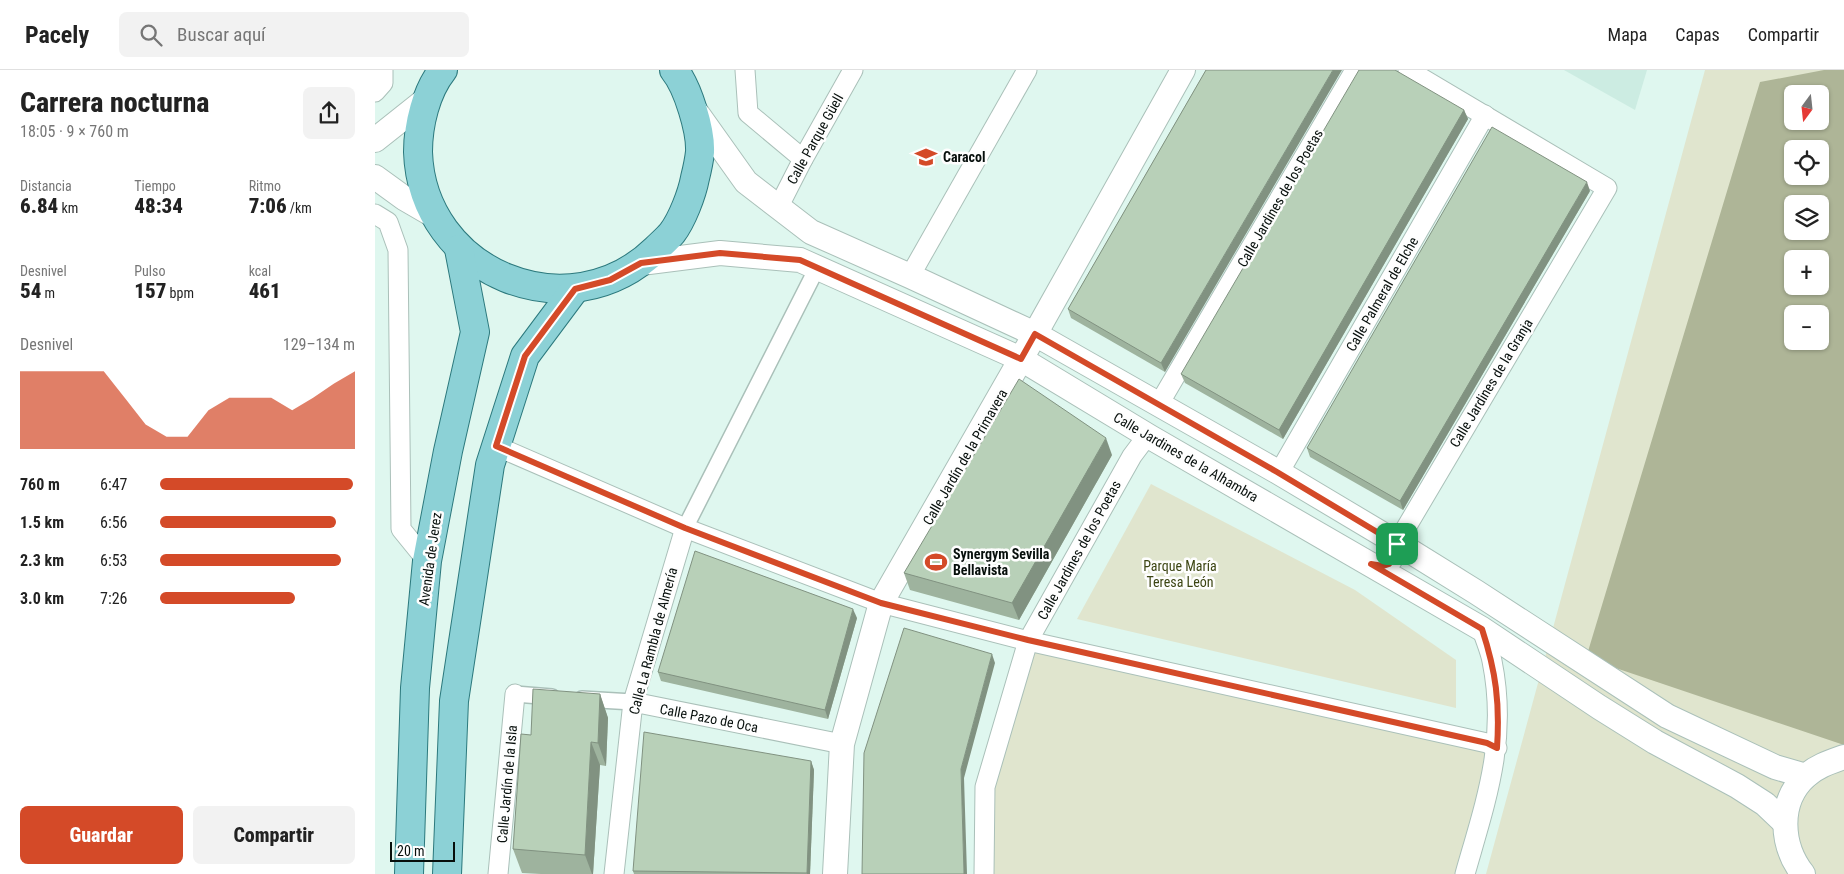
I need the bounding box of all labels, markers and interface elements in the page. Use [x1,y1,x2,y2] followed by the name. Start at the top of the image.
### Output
[119,12,469,57] search box
[25,21,89,49] text: Pacely
[137,21,165,49] icon: search
[177,23,266,46] text: Buscar aquí
[1608,24,1647,45] text: Mapa
[1675,24,1720,45] text: Capas
[1748,24,1819,45] text: Compartir
[1784,85,1829,130] north arrow
[1784,85,1829,350] map controls
[20,86,209,119] text: Carrera nocturna
[303,87,355,139] button: share
[784,91,846,187] street label: Calle Parque Güell
[20,122,129,141] text: 18:05 · 9 × 760 m
[1234,126,1326,270] street label: Calle Jardines de los Poetas
[1784,140,1829,185] button: locate
[913,144,939,170] school or university icon: Caracol
[943,149,986,165] place label: Caracol
[20,178,72,194] text: Distancia
[134,178,176,194] text: Tiempo
[249,178,281,194] text: Ritmo
[20,194,58,218] text: 6.84
[134,194,183,218] text: 48:34
[249,194,287,218] text: 7:06
[1784,195,1829,240] button: layers
[58,200,78,216] text: km
[287,200,312,216] text: /km
[1343,234,1421,354] street label: Calle Palmeral de Elche
[1784,250,1829,295] button: +
[20,263,67,279] text: Desnivel
[134,263,165,279] text: Pulso
[249,263,271,279] text: kcal
[20,279,41,303] text: 54
[134,279,166,303] text: 157
[249,279,281,303] text: 461
[41,285,55,301] text: m
[166,285,194,301] text: bpm
[1784,305,1829,350] button: −
[1446,316,1536,450] street label: Calle Jardines de la Granja
[20,335,73,354] text: Desnivel
[283,335,355,354] text: 129–134 m
[920,386,1010,528] street label: Calle Jardín de la Primavera
[1111,409,1261,505] street label: Calle Jardines de la Alhambra
[20,475,60,494] text: 760 m
[100,475,127,494] text: 6:47
[1034,478,1124,622] street label: Calle Jardines de los Poetas
[416,511,444,607] street label: Avenida de Jerez
[20,513,64,532] text: 1.5 km
[100,513,127,532] text: 6:56
[1376,523,1418,565] pin
[1383,530,1411,558] icon: arrive
[953,546,1050,578] place label: Synergym Sevilla Bellavista
[923,549,949,575] sports icon: Synergym Sevilla Bellavista
[20,551,64,570] text: 2.3 km
[100,551,127,570] text: 6:53
[1143,558,1217,590] park label: Parque María Teresa León
[626,566,680,716] street label: Calle La Rambla de Almería
[20,589,64,608] text: 3.0 km
[100,589,127,608] text: 7:26
[658,701,760,735] street label: Calle Pazo de Oca
[494,724,520,844] street label: Calle Jardín de la Isla
[20,806,183,864] button: Guardar
[193,806,355,864] button: Compartir
[390,839,455,862] scale bar
[397,843,425,859] text: 20 m

